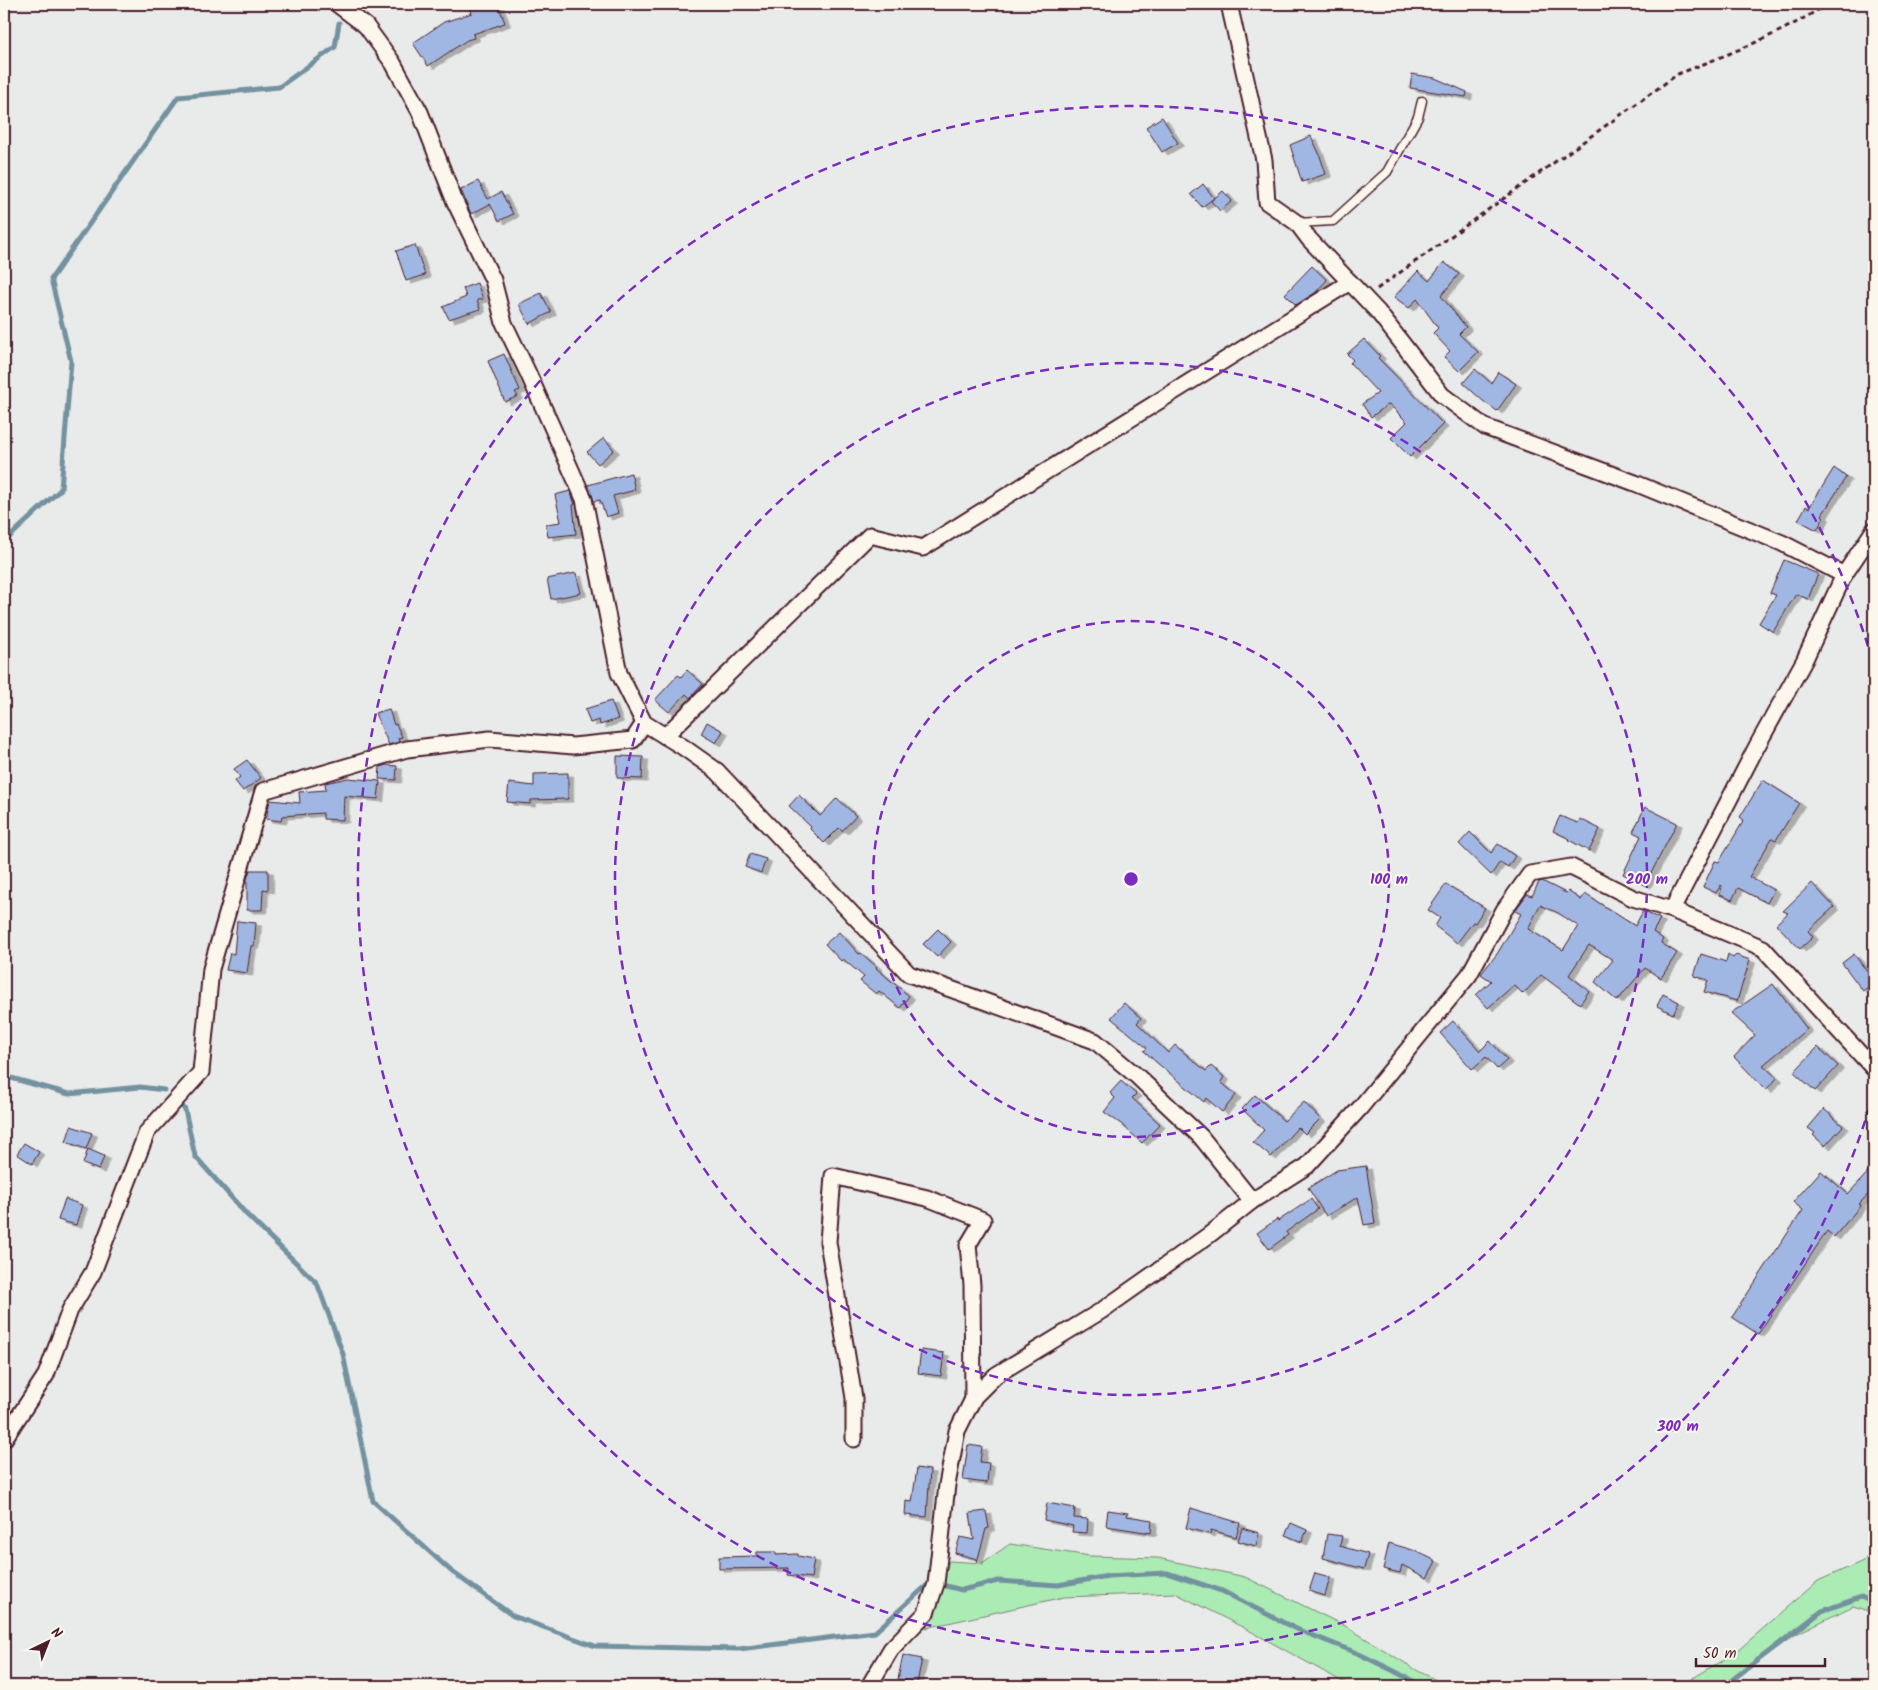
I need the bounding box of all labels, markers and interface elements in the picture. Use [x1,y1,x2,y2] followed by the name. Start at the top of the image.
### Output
[1370,868,1408,892] text: 100 m
[1626,868,1668,892] text: 200 m
[1122,870,1140,888] centre of rings
[1656,1415,1699,1439] text: 300 m
[22,1618,72,1668] north arrow
[45,1622,67,1644] text: N
[1696,1635,1824,1667] scale bar
[1703,1642,1737,1666] text: 50 m

